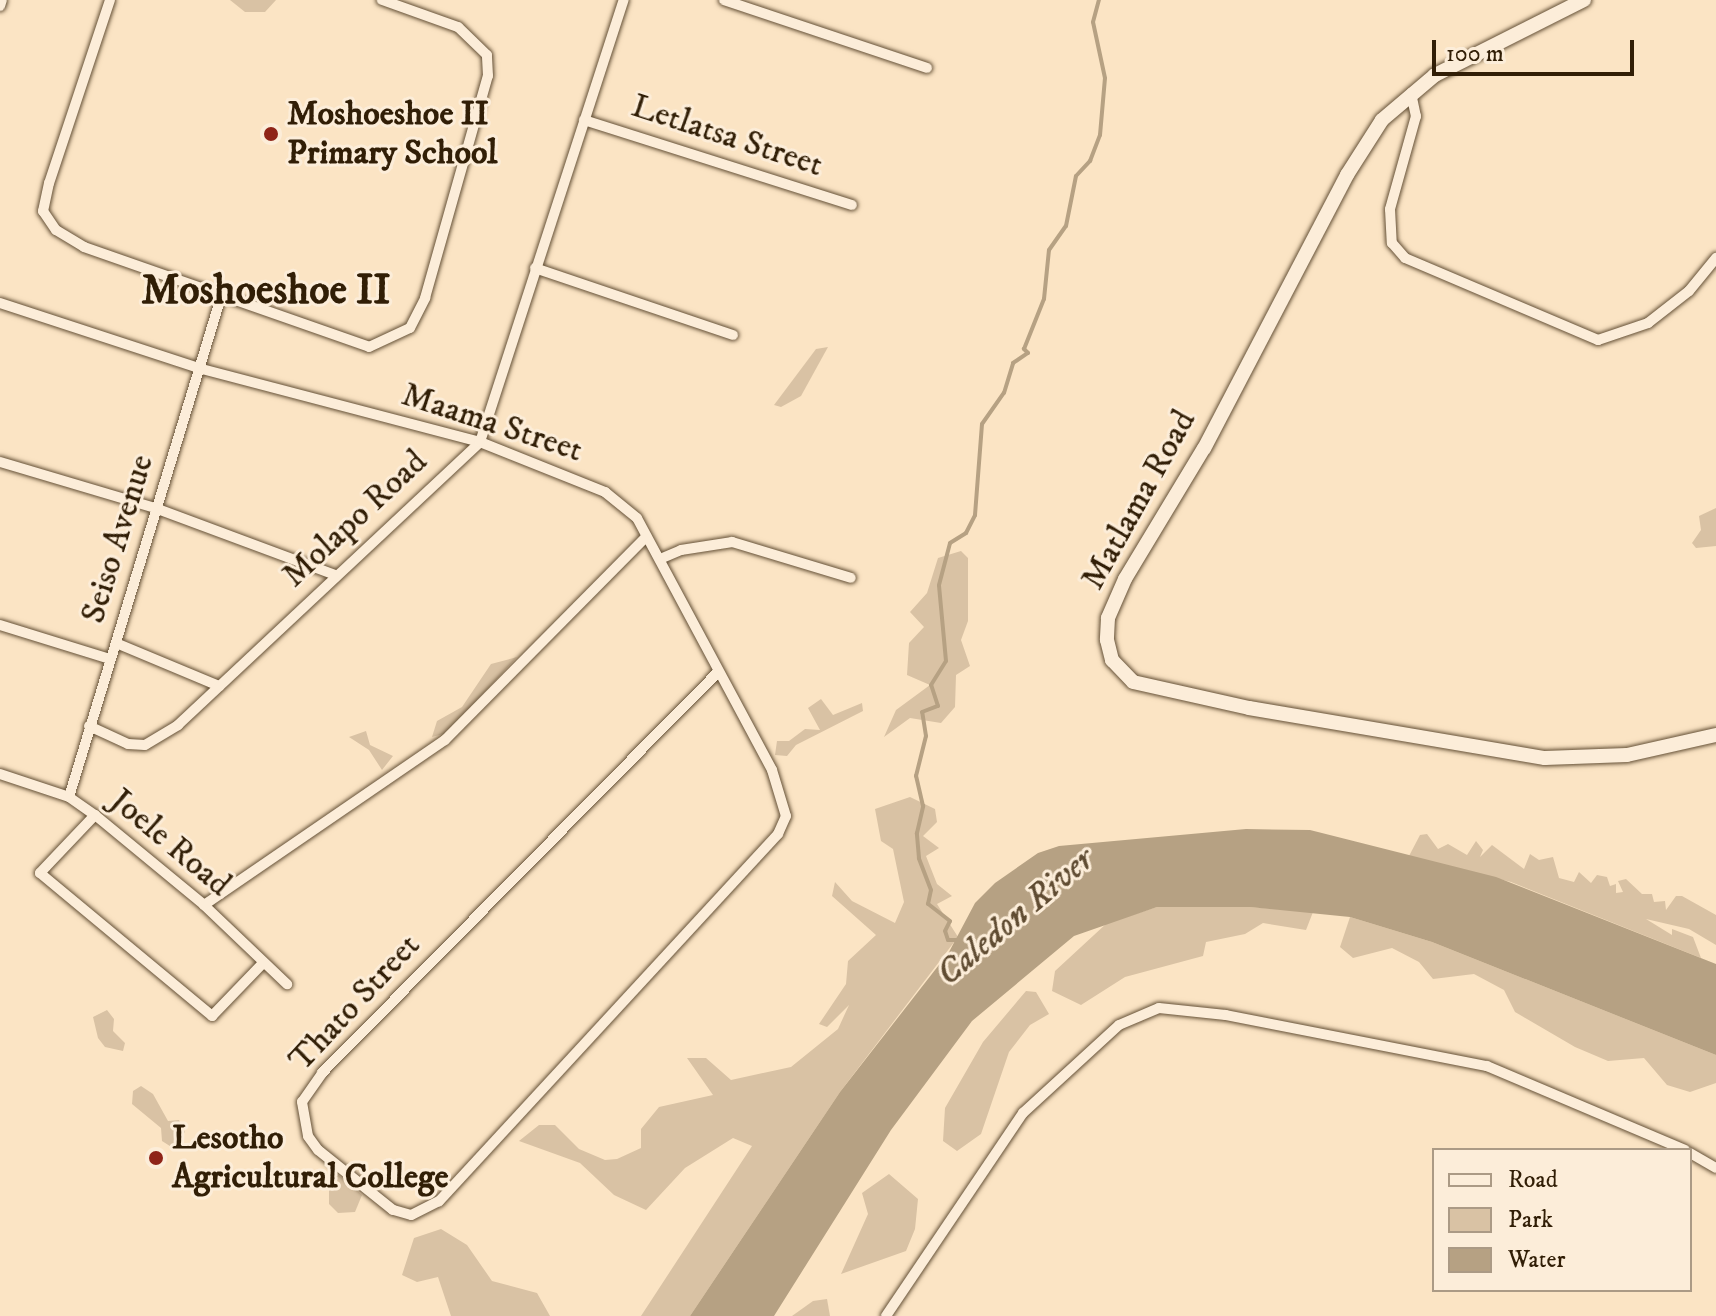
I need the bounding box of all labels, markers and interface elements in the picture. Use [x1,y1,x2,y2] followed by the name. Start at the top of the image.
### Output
[1436,24,1638,74] scale bar
[1446,39,1504,69] text: 100 m
[626,86,828,186] street label: Letlatsa Street
[287,94,498,174] place label: Moshoeshoe II Primary School
[262,125,280,143] marker: Moshoeshoe II Primary School
[141,266,391,316] district label: Moshoeshoe II
[396,375,588,471] street label: Maama Street
[1073,403,1205,597] street label: Matlama Road
[274,442,436,596] street label: Molapo Road
[73,450,163,628] street label: Seiso Avenue
[101,781,239,905] street label: Joele Road
[927,839,1103,995] water label: Caledon River
[281,926,429,1080] street label: Thato Street
[172,1118,449,1198] place label: Lesotho Agricultural College
[1432,1148,1692,1292] legend
[147,1149,165,1167] marker: Lesotho Agricultural College
[1508,1165,1558,1195] text: Road
[1508,1205,1553,1235] text: Park
[1508,1245,1565,1275] text: Water

